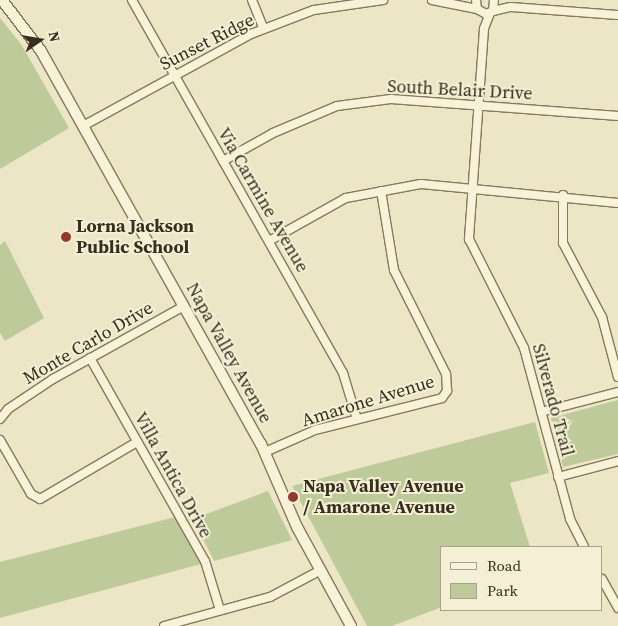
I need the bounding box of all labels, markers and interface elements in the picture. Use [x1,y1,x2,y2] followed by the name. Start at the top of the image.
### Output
[156,9,258,75] street label: Sunset Ridge
[15,15,65,65] north arrow
[44,29,66,44] text: N
[387,75,533,105] street label: South Belair Drive
[213,124,313,276] street label: Via Carmine Avenue
[76,216,194,258] place label: Lorna Jackson Public School
[60,231,72,243] marker: Lorna Jackson Public School
[181,279,277,427] street label: Napa Valley Avenue
[19,297,157,389] street label: Monte Carlo Drive
[528,341,578,459] street label: Silverado Trail
[299,371,437,431] street label: Amarone Avenue
[130,408,216,542] street label: Villa Antica Drive
[303,476,464,518] place label: Napa Valley Avenue / Amarone Avenue
[287,491,299,503] marker: Napa Valley Avenue / Amarone Avenue
[440,546,603,611] legend
[487,555,521,576] text: Road
[487,580,518,601] text: Park

